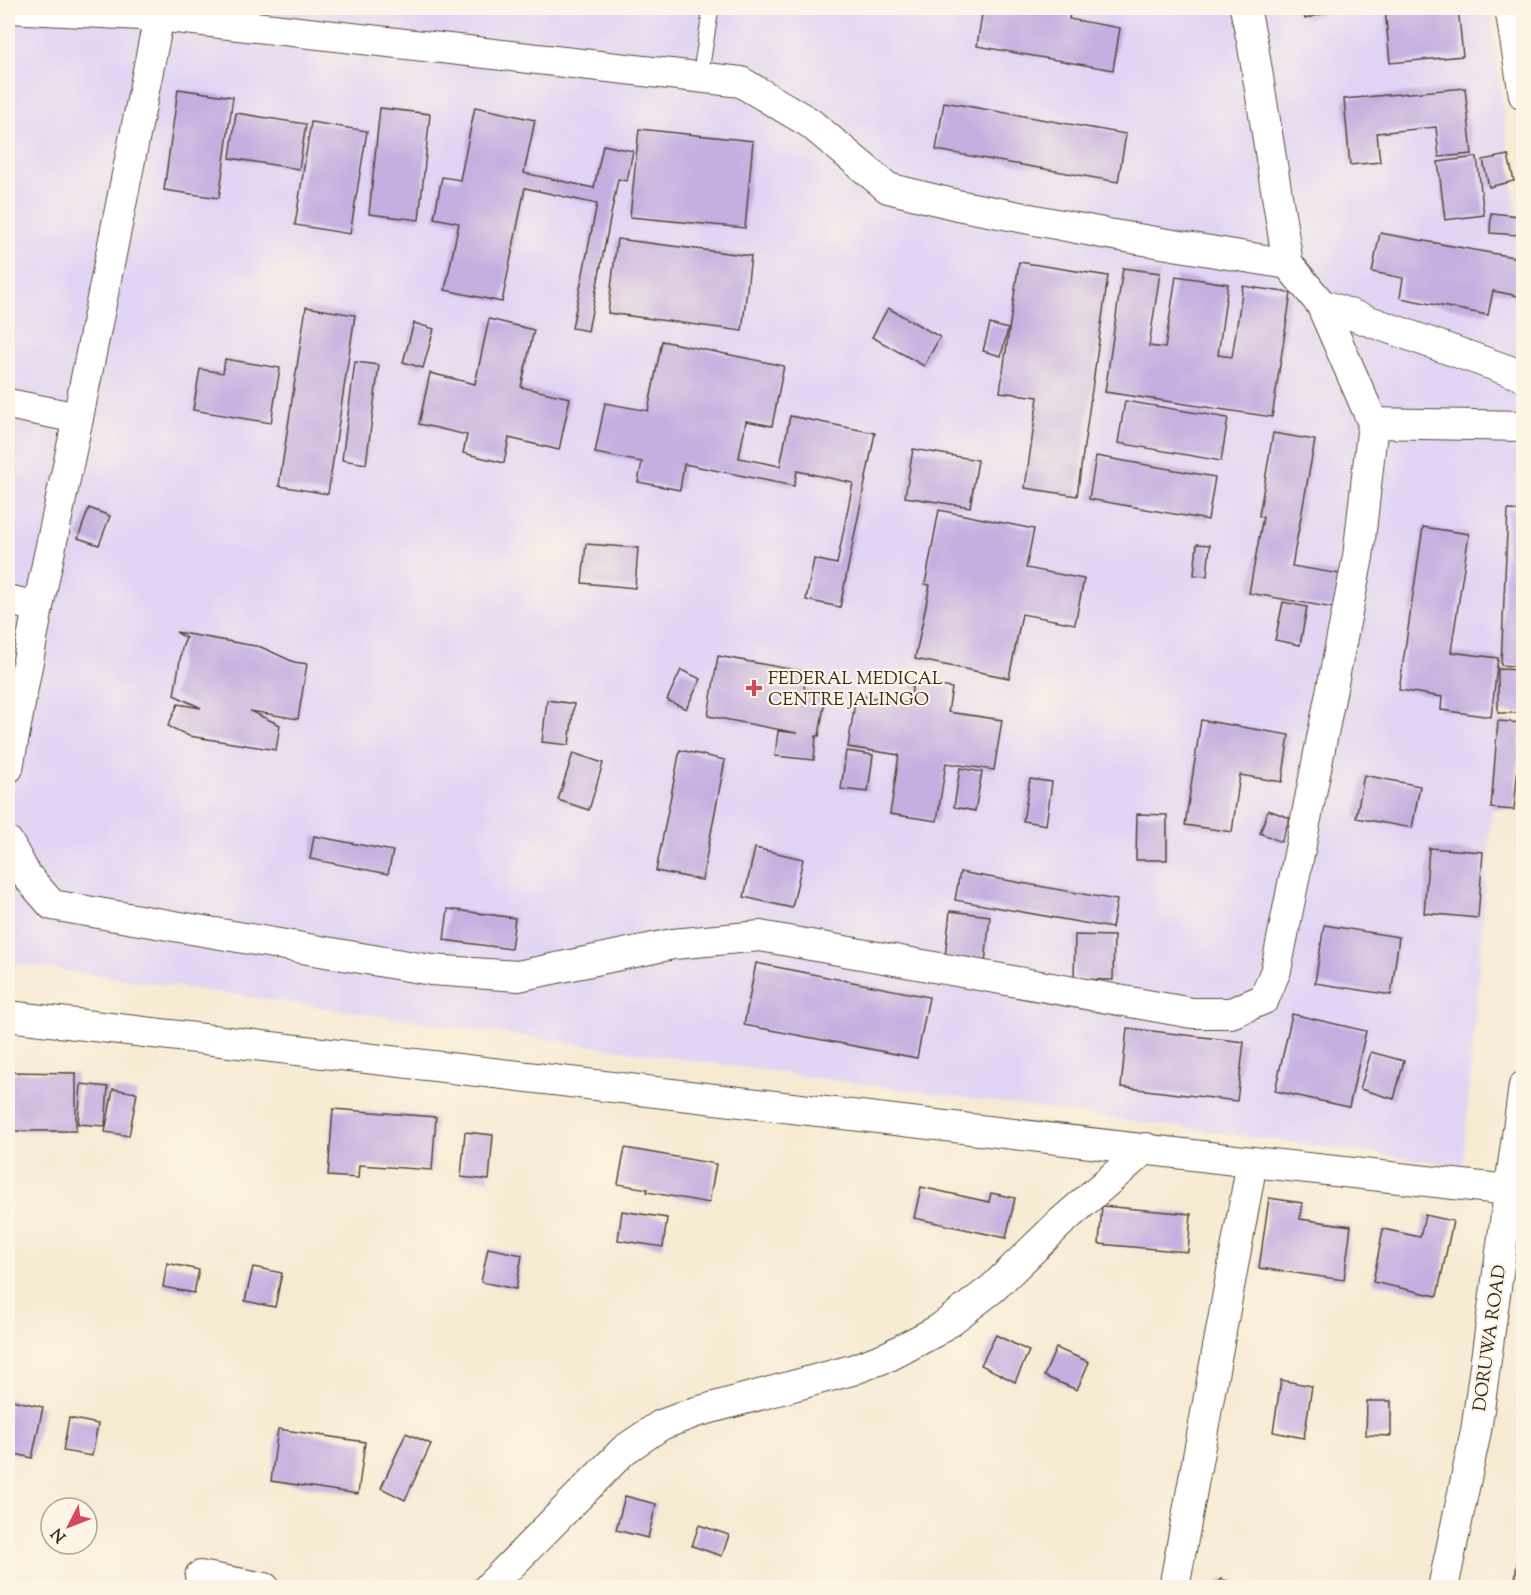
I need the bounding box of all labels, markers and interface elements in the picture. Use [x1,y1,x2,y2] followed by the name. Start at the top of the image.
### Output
[768,667,943,714] place label: FEDERAL MEDICAL CENTRE JALINGO
[745,679,763,697] marker: FEDERAL MEDICAL CENTRE JALINGO
[1468,1263,1514,1413] street label: DORUWA ROAD
[39,1496,99,1556] north arrow
[47,1522,73,1547] text: N

